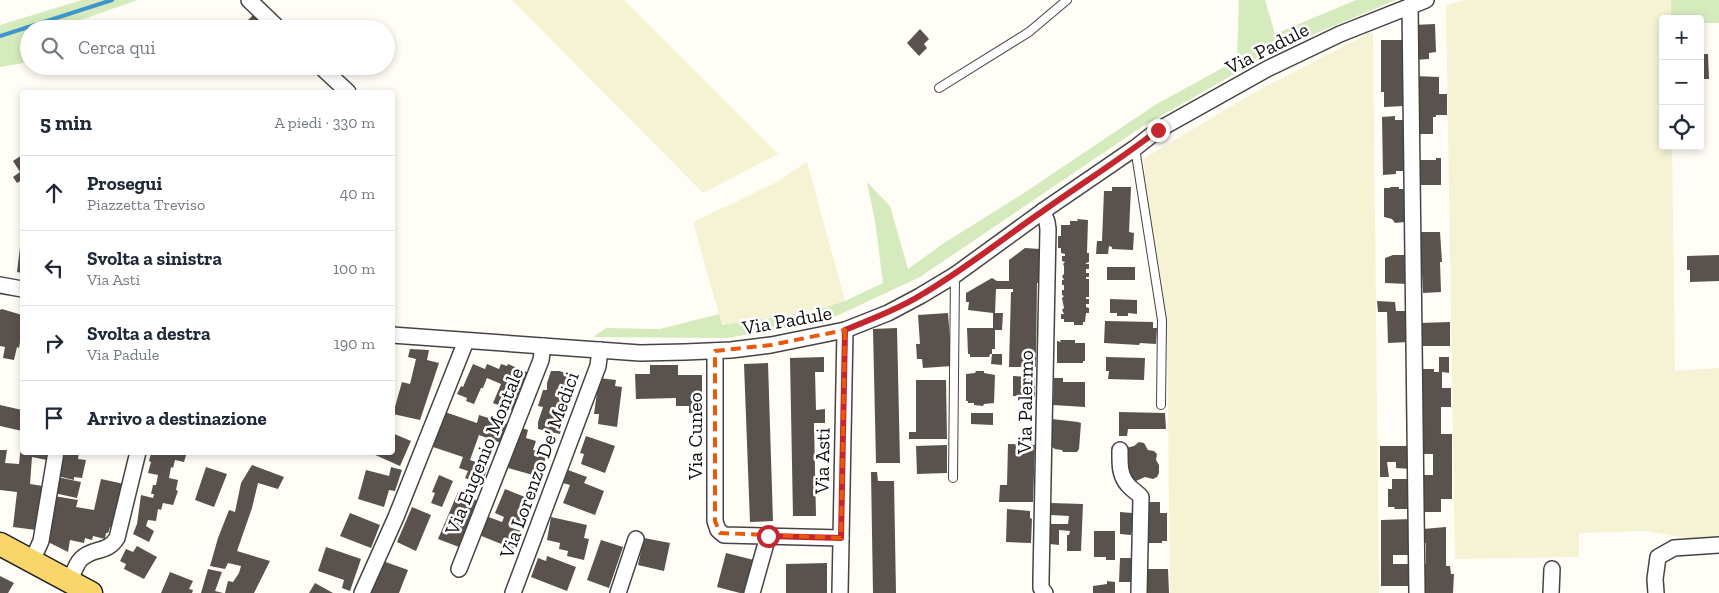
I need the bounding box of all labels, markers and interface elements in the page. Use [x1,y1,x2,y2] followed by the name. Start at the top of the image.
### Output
[1659,15,1704,150] map controls
[1659,15,1704,60] button: +
[1220,17,1313,80] street label: Via Padule
[20,20,395,75] search box
[38,34,66,62] icon: search
[78,36,156,59] text: Cerca qui
[1659,60,1704,105] button: −
[1659,105,1704,150] button: locate
[40,110,92,135] text: 5 min
[274,113,375,132] text: A piedi · 330 m
[1147,119,1170,142] route end
[87,172,162,195] text: Prosegui
[40,179,68,207] icon: ahead
[340,184,375,203] text: 40 m
[87,195,205,214] text: Piazzetta Treviso
[87,247,222,270] text: Svolta a sinistra
[40,254,68,282] icon: left
[333,259,375,278] text: 100 m
[87,270,140,289] text: Via Asti
[739,300,834,340] street label: Via Padule
[87,322,211,345] text: Svolta a destra
[40,329,68,357] icon: right
[334,334,375,353] text: 190 m
[87,345,159,364] text: Via Padule
[1012,350,1038,455] street label: Via Palermo
[439,364,529,539] street label: Via Eugenio Montale
[494,368,584,562] street label: Via Lorenzo De' Medici
[683,392,707,481] street label: Via Cuneo
[40,404,68,432] icon: arrive
[87,407,267,430] text: Arrivo a destinazione
[809,427,835,495] street label: Via Asti
[757,525,780,548] route start

